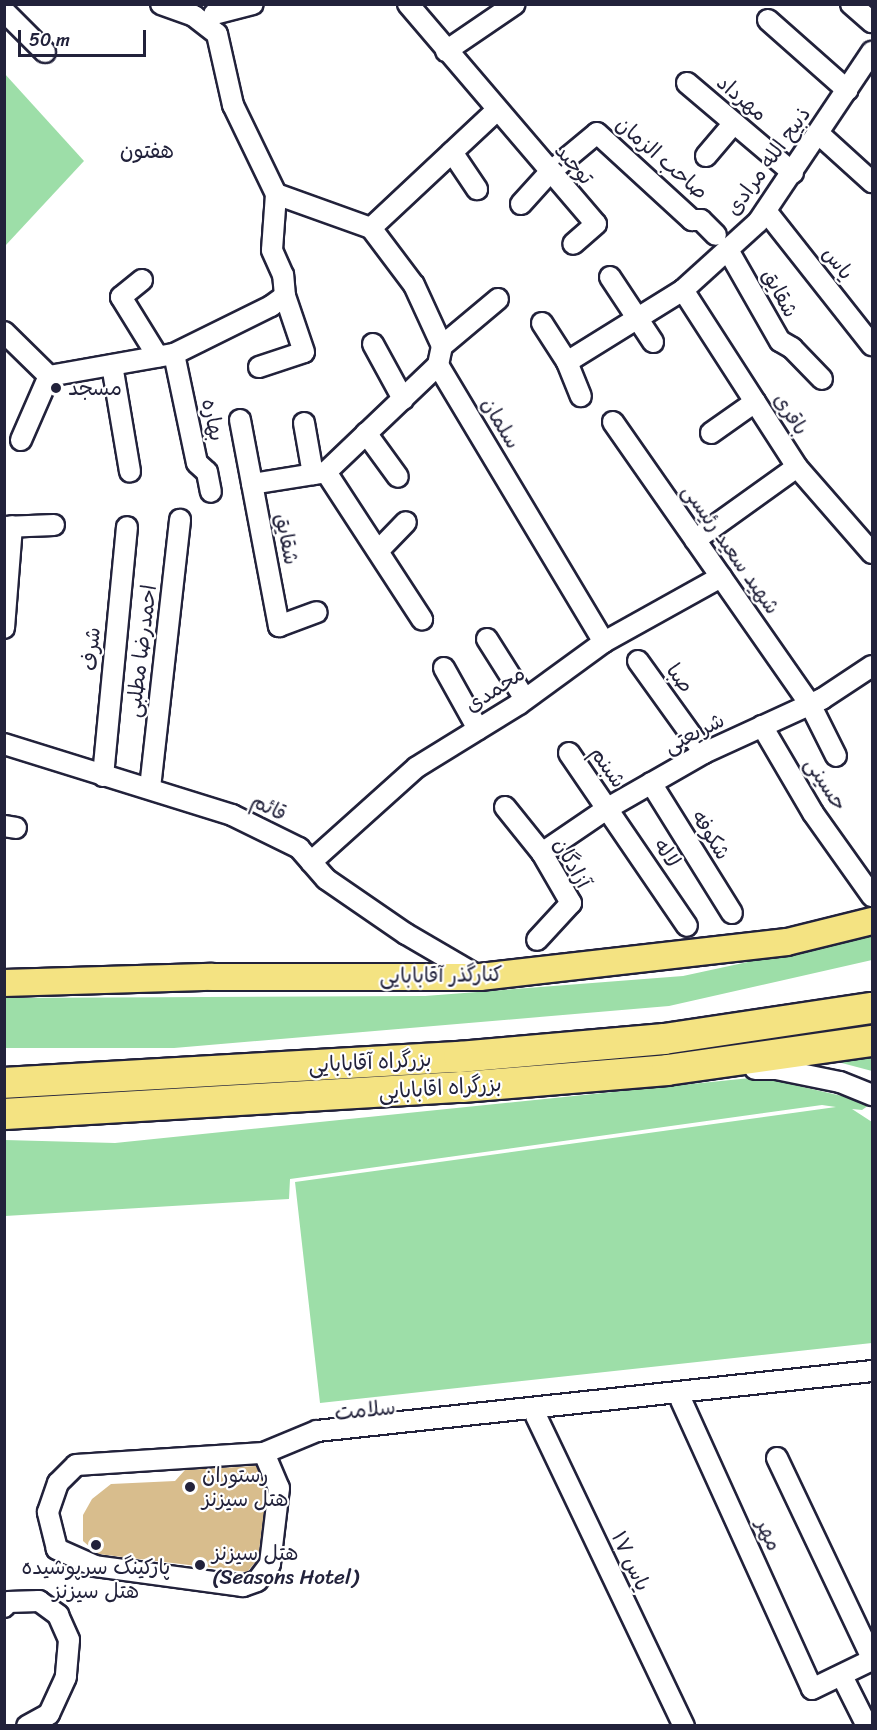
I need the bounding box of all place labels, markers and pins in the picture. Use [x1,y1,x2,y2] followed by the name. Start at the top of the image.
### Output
[68,375,122,401] place label: مسجد
[49,381,63,395] marker: مسجد
[202,1462,289,1512] place label: رستوران هتل سیزنز
[183,1480,197,1494] marker: رستوران هتل سیزنز
[89,1538,103,1552] marker: پارکینگ سرپوشیده هتل سیزنز
[212,1540,358,1590] place label: هتل سیزنز (Seasons Hotel)
[22,1554,170,1604] place label: پارکینگ سرپوشیده هتل سیزنز
[193,1558,207,1572] marker: هتل سیزنز (Seasons Hotel)

